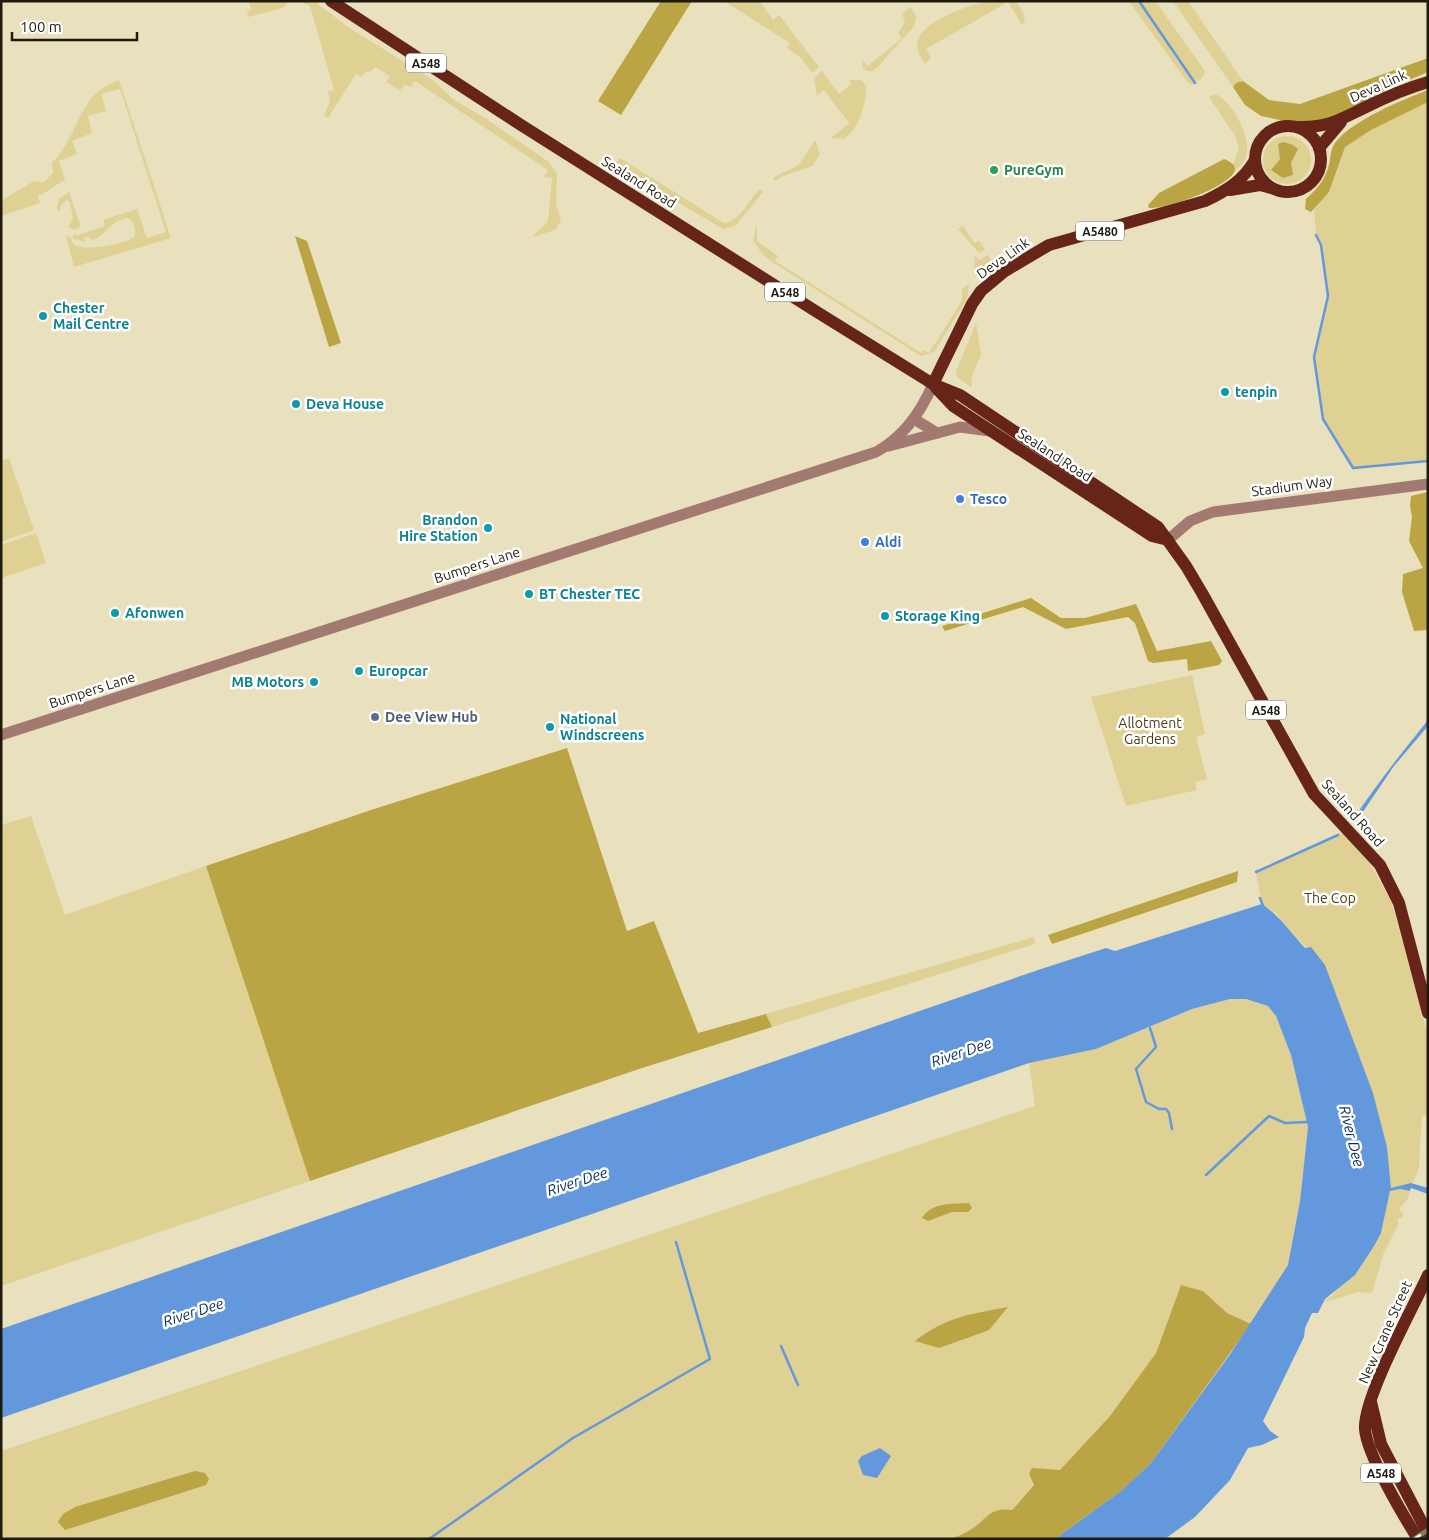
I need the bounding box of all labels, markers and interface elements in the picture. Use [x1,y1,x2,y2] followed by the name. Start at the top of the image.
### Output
[12,10,138,42] scale bar
[20,18,62,35] text: 100 m
[406,54,446,72] road number: A548
[1347,66,1409,106] street label: Deva Link
[599,153,679,211] street label: Sealand Road
[1004,162,1064,178] place label: PureGym
[988,164,1000,176] marker: PureGym
[1076,222,1124,240] road number: A5480
[974,234,1032,282] street label: Deva Link
[765,282,805,302] road number: A548
[53,300,129,332] place label: Chester Mail Centre
[37,310,49,322] marker: Chester Mail Centre
[1235,384,1278,400] place label: tenpin
[1219,386,1231,398] marker: tenpin
[306,396,384,412] place label: Deva House
[290,398,302,410] marker: Deva House
[1015,425,1095,485] street label: Sealand Road
[1251,472,1334,500] street label: Stadium Way
[970,491,1007,507] place label: Tesco
[954,493,966,505] marker: Tesco
[399,512,478,544] place label: Brandon Hire Station
[482,522,494,534] marker: Brandon Hire Station
[875,534,901,550] place label: Aldi
[859,536,871,548] marker: Aldi
[432,544,522,586] street label: Bumpers Lane
[539,586,640,602] place label: BT Chester TEC
[523,588,535,600] marker: BT Chester TEC
[125,605,184,621] place label: Afonwen
[109,607,121,619] marker: Afonwen
[895,608,980,624] place label: Storage King
[879,610,891,622] marker: Storage King
[369,663,428,679] place label: Europcar
[353,665,365,677] marker: Europcar
[47,669,137,711] street label: Bumpers Lane
[231,674,304,690] place label: MB Motors
[308,676,320,688] marker: MB Motors
[1246,700,1286,720] road number: A548
[385,709,478,725] place label: Dee View Hub
[369,711,381,723] marker: Dee View Hub
[560,711,645,743] place label: National Windscreens
[1118,715,1182,747] park label: Allotment Gardens
[544,721,556,733] marker: National Windscreens
[1319,776,1387,850] street label: Sealand Road
[1304,890,1356,906] park label: The Cop
[929,1034,994,1070] water label: River Dee
[1336,1104,1368,1169] water label: River Dee
[545,1163,610,1199] water label: River Dee
[1355,1278,1415,1386] street label: New Crane Street
[161,1294,226,1330] water label: River Dee
[1361,1464,1401,1482] road number: A548

